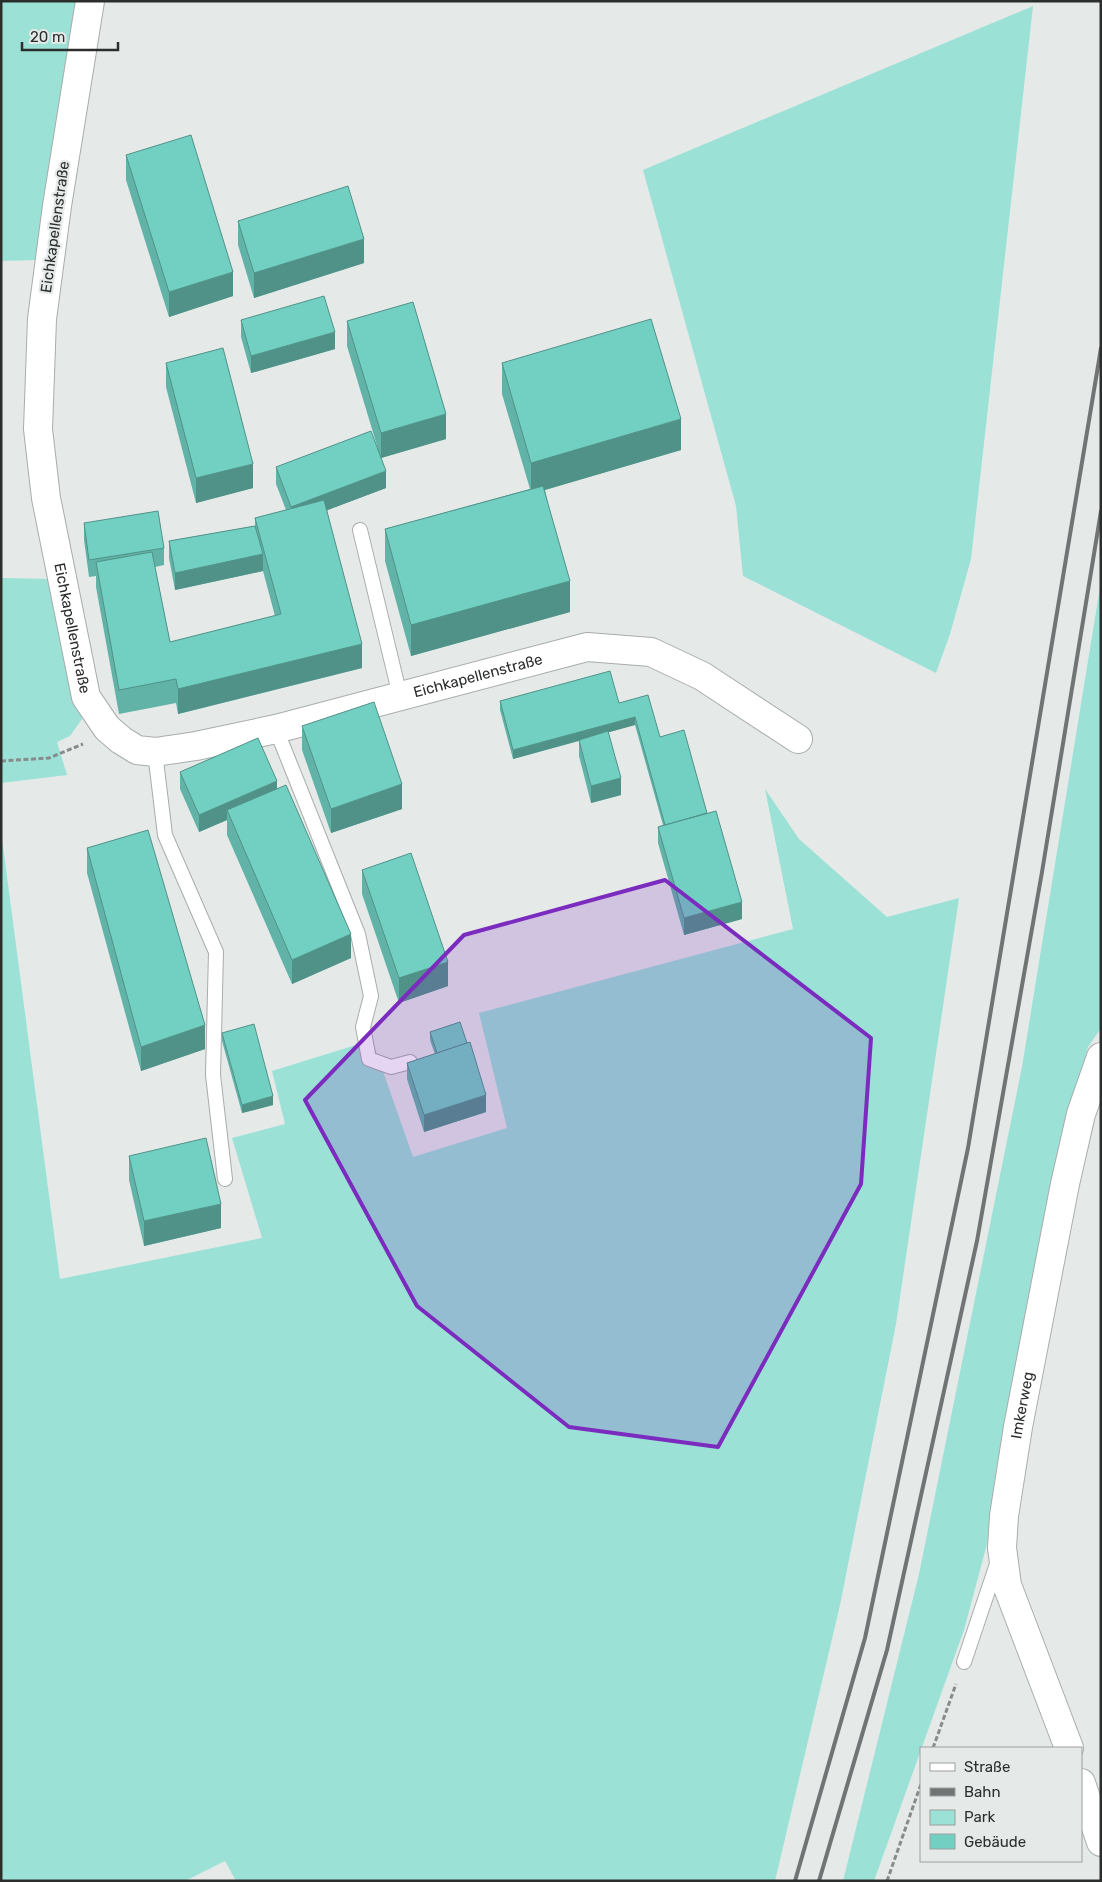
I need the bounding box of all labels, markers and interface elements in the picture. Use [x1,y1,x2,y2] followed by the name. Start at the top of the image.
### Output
[22,20,119,52] scale bar
[30,28,65,46] text: 20 m
[37,160,73,294] street label: Eichkapellenstraße
[50,561,94,695] street label: Eichkapellenstraße
[411,650,544,701] street label: Eichkapellenstraße
[1007,1370,1038,1440] street label: Imkerweg
[920,1747,1082,1862] legend
[964,1758,1010,1776] text: Straße
[964,1783,1001,1801] text: Bahn
[964,1808,995,1826] text: Park
[964,1833,1026,1851] text: Gebäude

